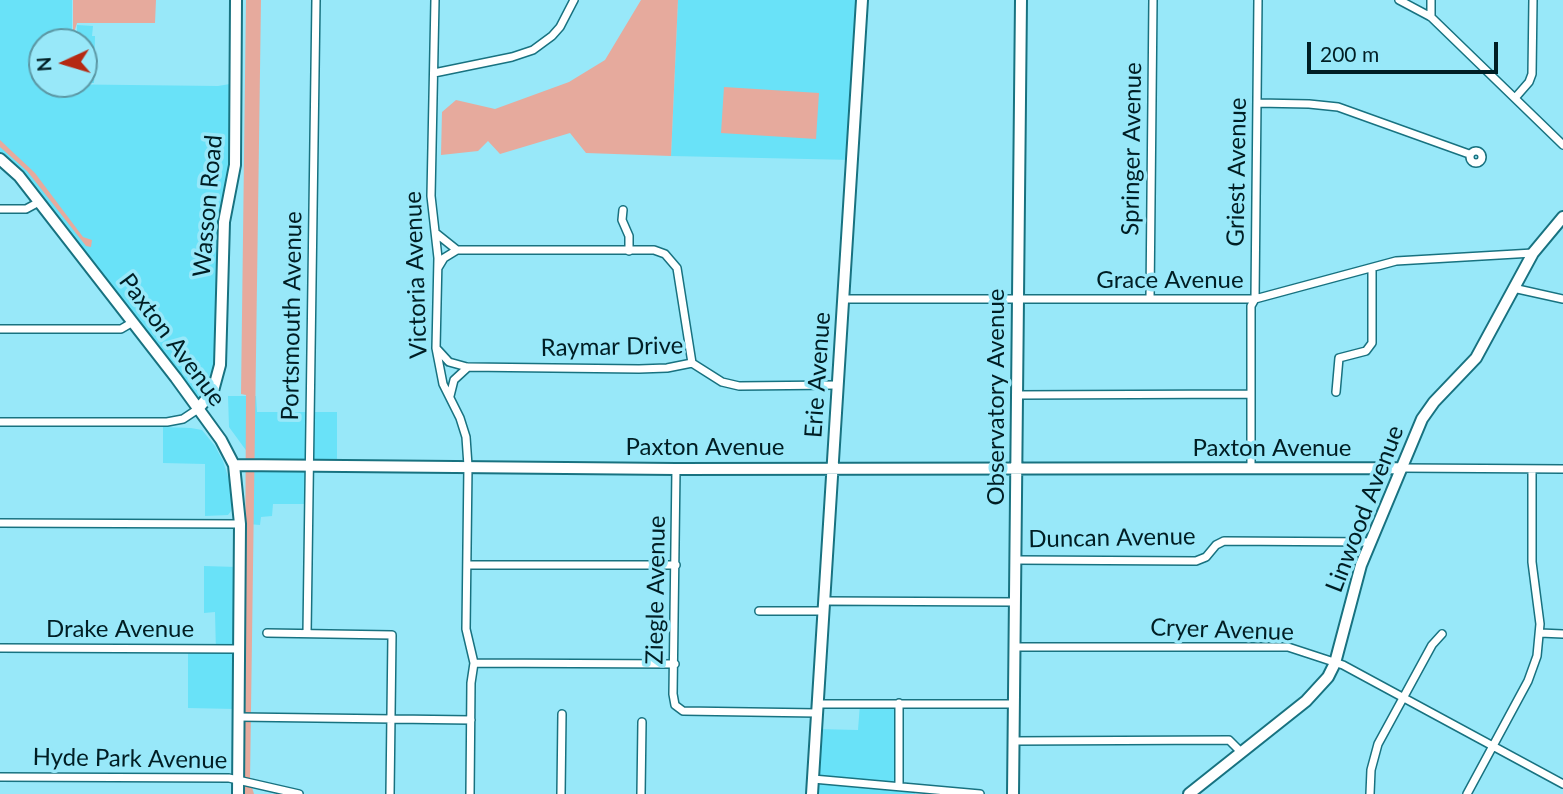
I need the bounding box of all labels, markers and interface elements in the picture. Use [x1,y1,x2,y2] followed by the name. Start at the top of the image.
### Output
[28,28,98,98] north arrow
[1311,28,1502,72] scale bar
[1320,41,1379,66] text: 200 m
[32,56,56,72] text: N
[1116,62,1148,236] street label: Springer Avenue
[1221,97,1253,247] street label: Griest Avenue
[187,134,229,278] street label: Wasson Road
[399,191,433,359] street label: Victoria Avenue
[276,211,308,421] street label: Portsmouth Avenue
[1096,266,1244,294] street label: Grace Avenue
[113,268,231,412] street label: Paxton Avenue
[982,289,1010,505] street label: Observatory Avenue
[799,311,837,439] street label: Erie Avenue
[540,331,684,363] street label: Raymar Drive
[1320,422,1410,596] street label: Linwood Avenue
[625,433,785,461] street label: Paxton Avenue
[1192,434,1352,462] street label: Paxton Avenue
[640,515,672,665] street label: Ziegle Avenue
[1028,522,1196,554] street label: Duncan Avenue
[1150,613,1294,647] street label: Cryer Avenue
[46,615,194,643] street label: Drake Avenue
[32,743,228,775] street label: Hyde Park Avenue

